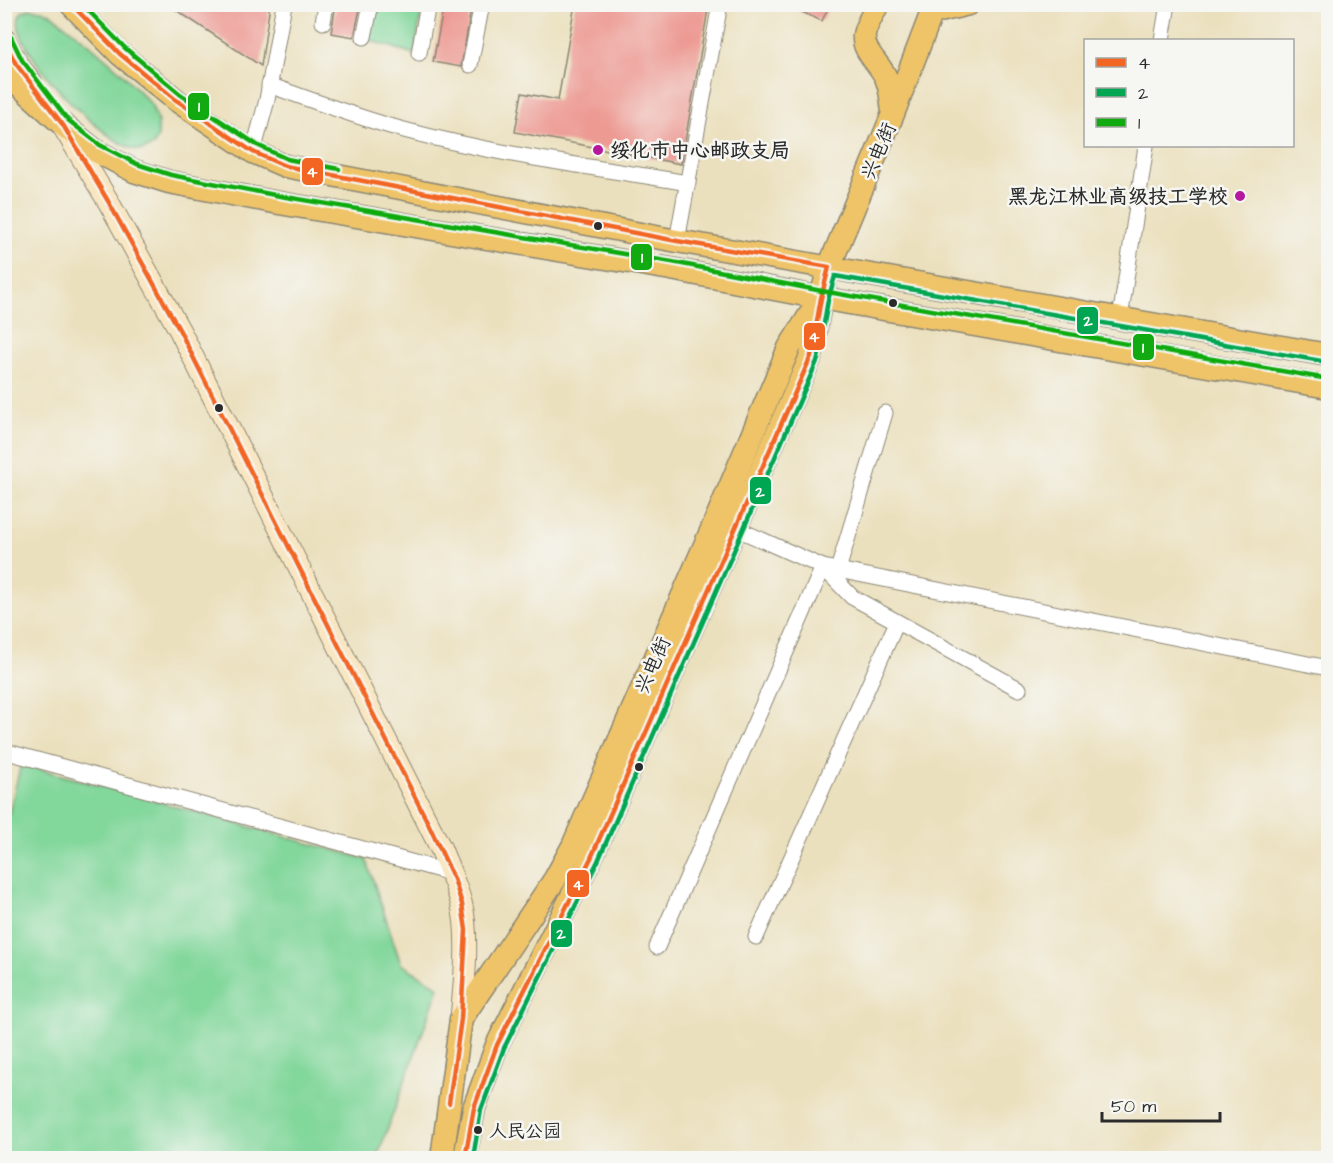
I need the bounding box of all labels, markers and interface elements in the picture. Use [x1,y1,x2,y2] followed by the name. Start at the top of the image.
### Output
[1084,39,1294,147] legend
[1138,51,1150,76] text: 4
[1138,81,1149,106] text: 2
[187,92,210,121] line badge: 1
[198,96,201,118] text: 1
[1138,111,1140,136] text: 1
[854,118,904,184] street label: 兴电街
[610,137,790,165] place label: 绥化市中心邮政支局
[591,143,605,157] marker: 绥化市中心邮政支局
[301,157,324,186] line badge: 4
[307,161,318,183] text: 4
[1008,183,1228,211] place label: 黑龙江林业高级技工学校
[1233,189,1247,203] marker: 黑龙江林业高级技工学校
[592,220,604,232] unlabelled marker
[630,243,653,271] line badge: 1
[641,247,644,269] text: 1
[887,297,899,309] unlabelled marker
[1076,306,1099,335] line badge: 2
[1082,310,1093,332] text: 2
[803,322,826,351] line badge: 4
[809,326,820,348] text: 4
[1132,333,1155,361] line badge: 1
[1142,337,1145,359] text: 1
[213,402,225,414] unlabelled marker
[749,476,772,505] line badge: 2
[754,481,765,503] text: 2
[628,632,678,699] street label: 兴电街
[633,761,645,773] unlabelled marker
[566,869,590,898] line badge: 4
[573,874,584,896] text: 4
[550,919,573,948] line badge: 2
[555,923,566,945] text: 2
[1102,1085,1220,1123] scale bar
[1111,1094,1156,1119] text: 50 m
[489,1119,561,1144] place label: 人民公园
[472,1124,484,1136] marker: 人民公园

